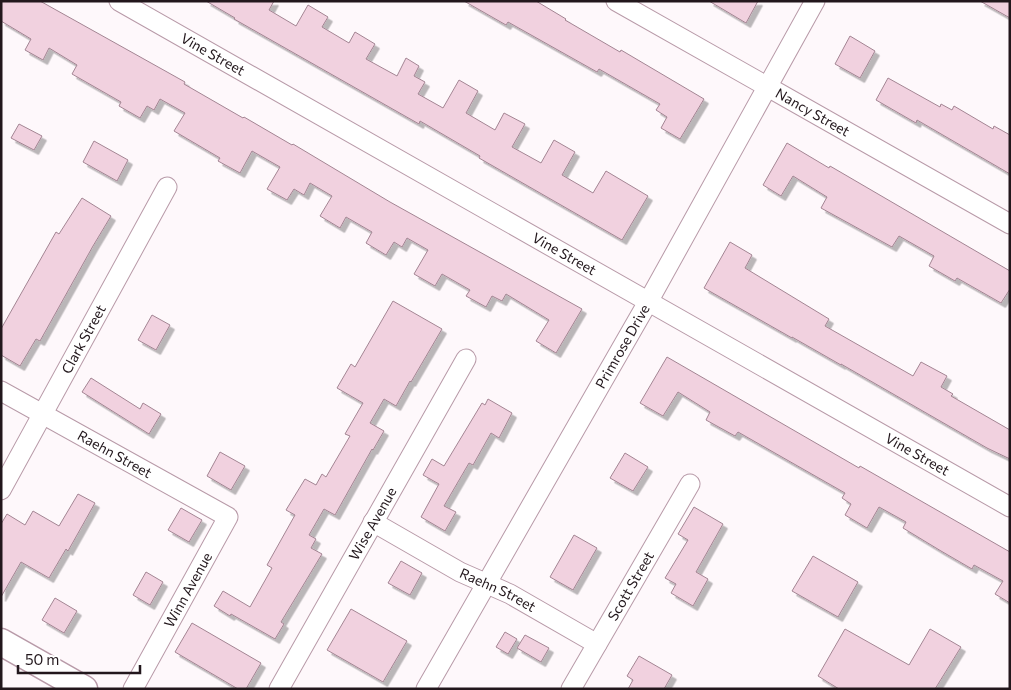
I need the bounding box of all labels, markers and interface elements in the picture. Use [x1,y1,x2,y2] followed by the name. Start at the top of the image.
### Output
[178,29,248,79] street label: Vine Street
[773,84,853,140] street label: Nancy Street
[529,228,600,278] street label: Vine Street
[57,301,109,376] street label: Clark Street
[591,301,653,391] street label: Primrose Drive
[75,426,155,481] street label: Raehn Street
[882,429,953,479] street label: Vine Street
[345,484,400,563] street label: Wise Avenue
[604,548,657,623] street label: Scott Street
[160,549,215,630] street label: Winn Avenue
[457,564,539,615] street label: Raehn Street
[18,642,140,674] scale bar
[25,650,59,668] text: 50 m

